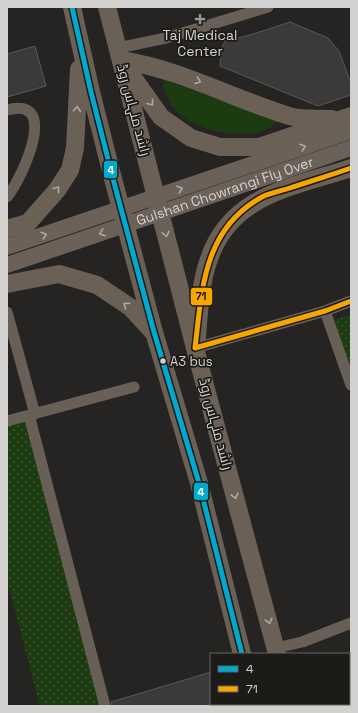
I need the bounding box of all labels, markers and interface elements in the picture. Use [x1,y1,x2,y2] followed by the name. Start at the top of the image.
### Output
[194,13,206,25] marker: Taj Medical Center
[163,26,237,60] place label: Taj Medical Center
[113,62,155,158] street label: راشد منہاس روڈ
[195,77,202,85] one-way arrow
[146,99,153,106] one-way arrow
[73,106,82,112] one-way arrow
[300,143,307,152] one-way arrow
[134,152,316,229] street label: Gulshan Chowrangi Fly Over
[103,160,118,179] line badge: 4
[108,163,115,177] text: 4
[177,185,184,194] one-way arrow
[52,186,59,193] one-way arrow
[99,228,106,236] one-way arrow
[40,231,47,240] one-way arrow
[161,231,170,238] one-way arrow
[190,287,213,306] line badge: 71
[196,289,206,303] text: 71
[123,303,130,310] one-way arrow
[170,353,213,370] place label: A3 bus
[158,356,168,366] marker: A3 bus
[195,376,237,472] street label: راشد منہاس روڈ
[193,482,209,501] line badge: 4
[198,485,205,499] text: 4
[230,492,239,499] one-way arrow
[264,618,272,624] one-way arrow
[210,653,350,705] legend
[246,661,254,677] text: 4
[246,681,258,697] text: 71

